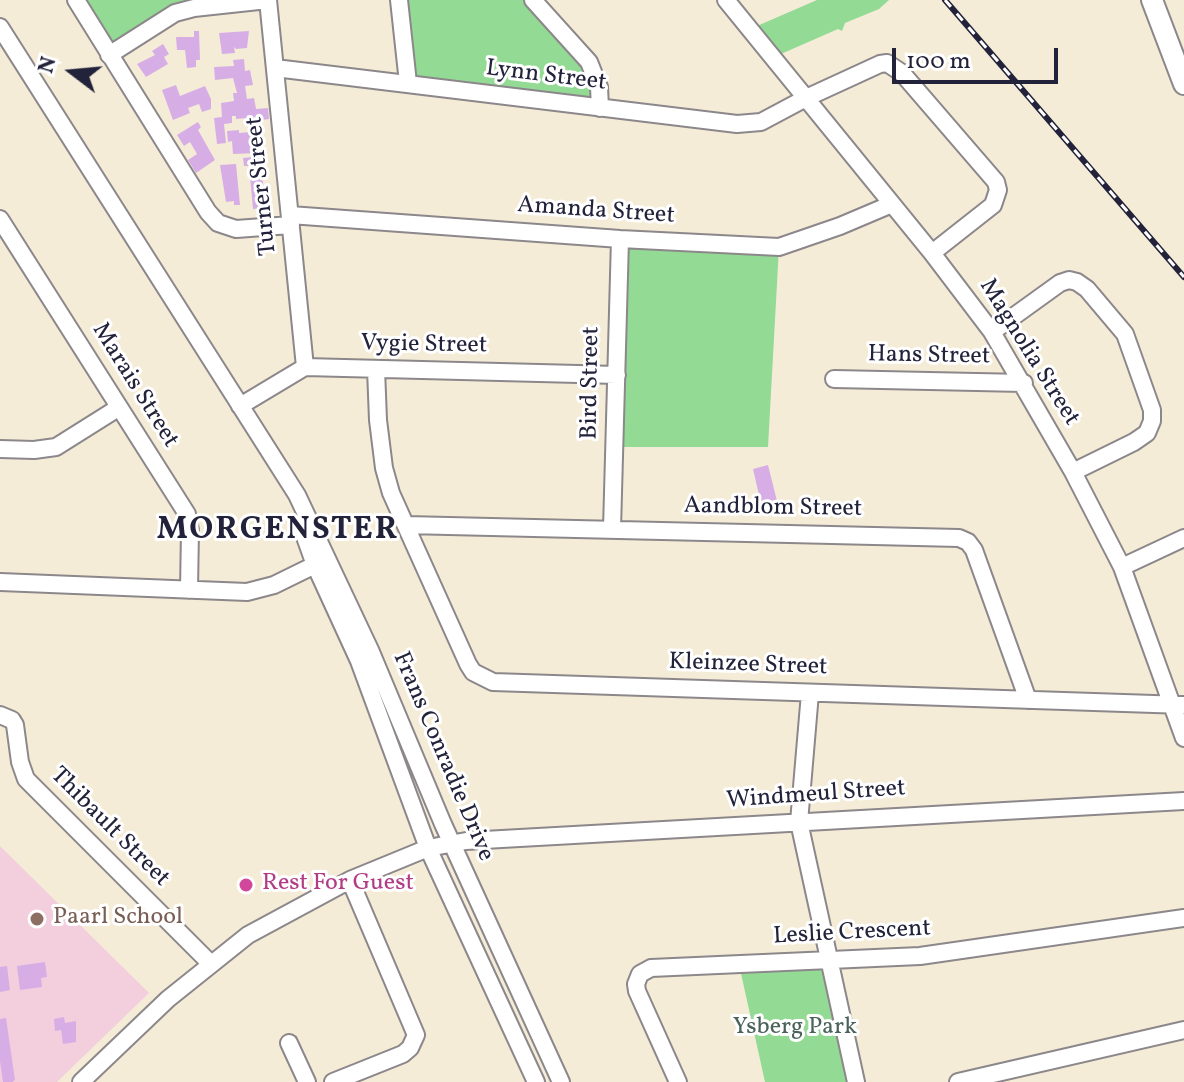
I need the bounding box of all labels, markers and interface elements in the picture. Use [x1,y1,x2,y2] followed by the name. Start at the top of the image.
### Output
[32,32,112,112] north arrow
[896,32,1062,82] scale bar
[906,45,971,79] text: 100 m
[31,53,66,77] text: N
[484,55,608,99] street label: Lynn Street
[241,115,285,257] street label: Turner Street
[516,192,676,232] street label: Amanda Street
[971,274,1085,432] street label: Magnolia Street
[84,318,184,454] street label: Marais Street
[577,326,607,440] street label: Bird Street
[361,330,487,362] street label: Vygie Street
[868,342,990,372] street label: Hans Street
[684,493,862,525] street label: Aandblom Street
[157,513,399,551] district label: MORGENSTER
[385,648,499,866] street label: Frans Conradie Drive
[668,649,828,683] street label: Kleinzee Street
[43,762,175,894] street label: Thibault Street
[725,775,907,817] street label: Windmeul Street
[262,871,414,899] place label: Rest For Guest
[237,876,255,894] marker: Rest For Guest
[53,905,183,933] place label: Paarl School
[28,910,46,928] marker: Paarl School
[772,915,932,953] street label: Leslie Crescent
[733,1015,857,1043] park label: Ysberg Park

